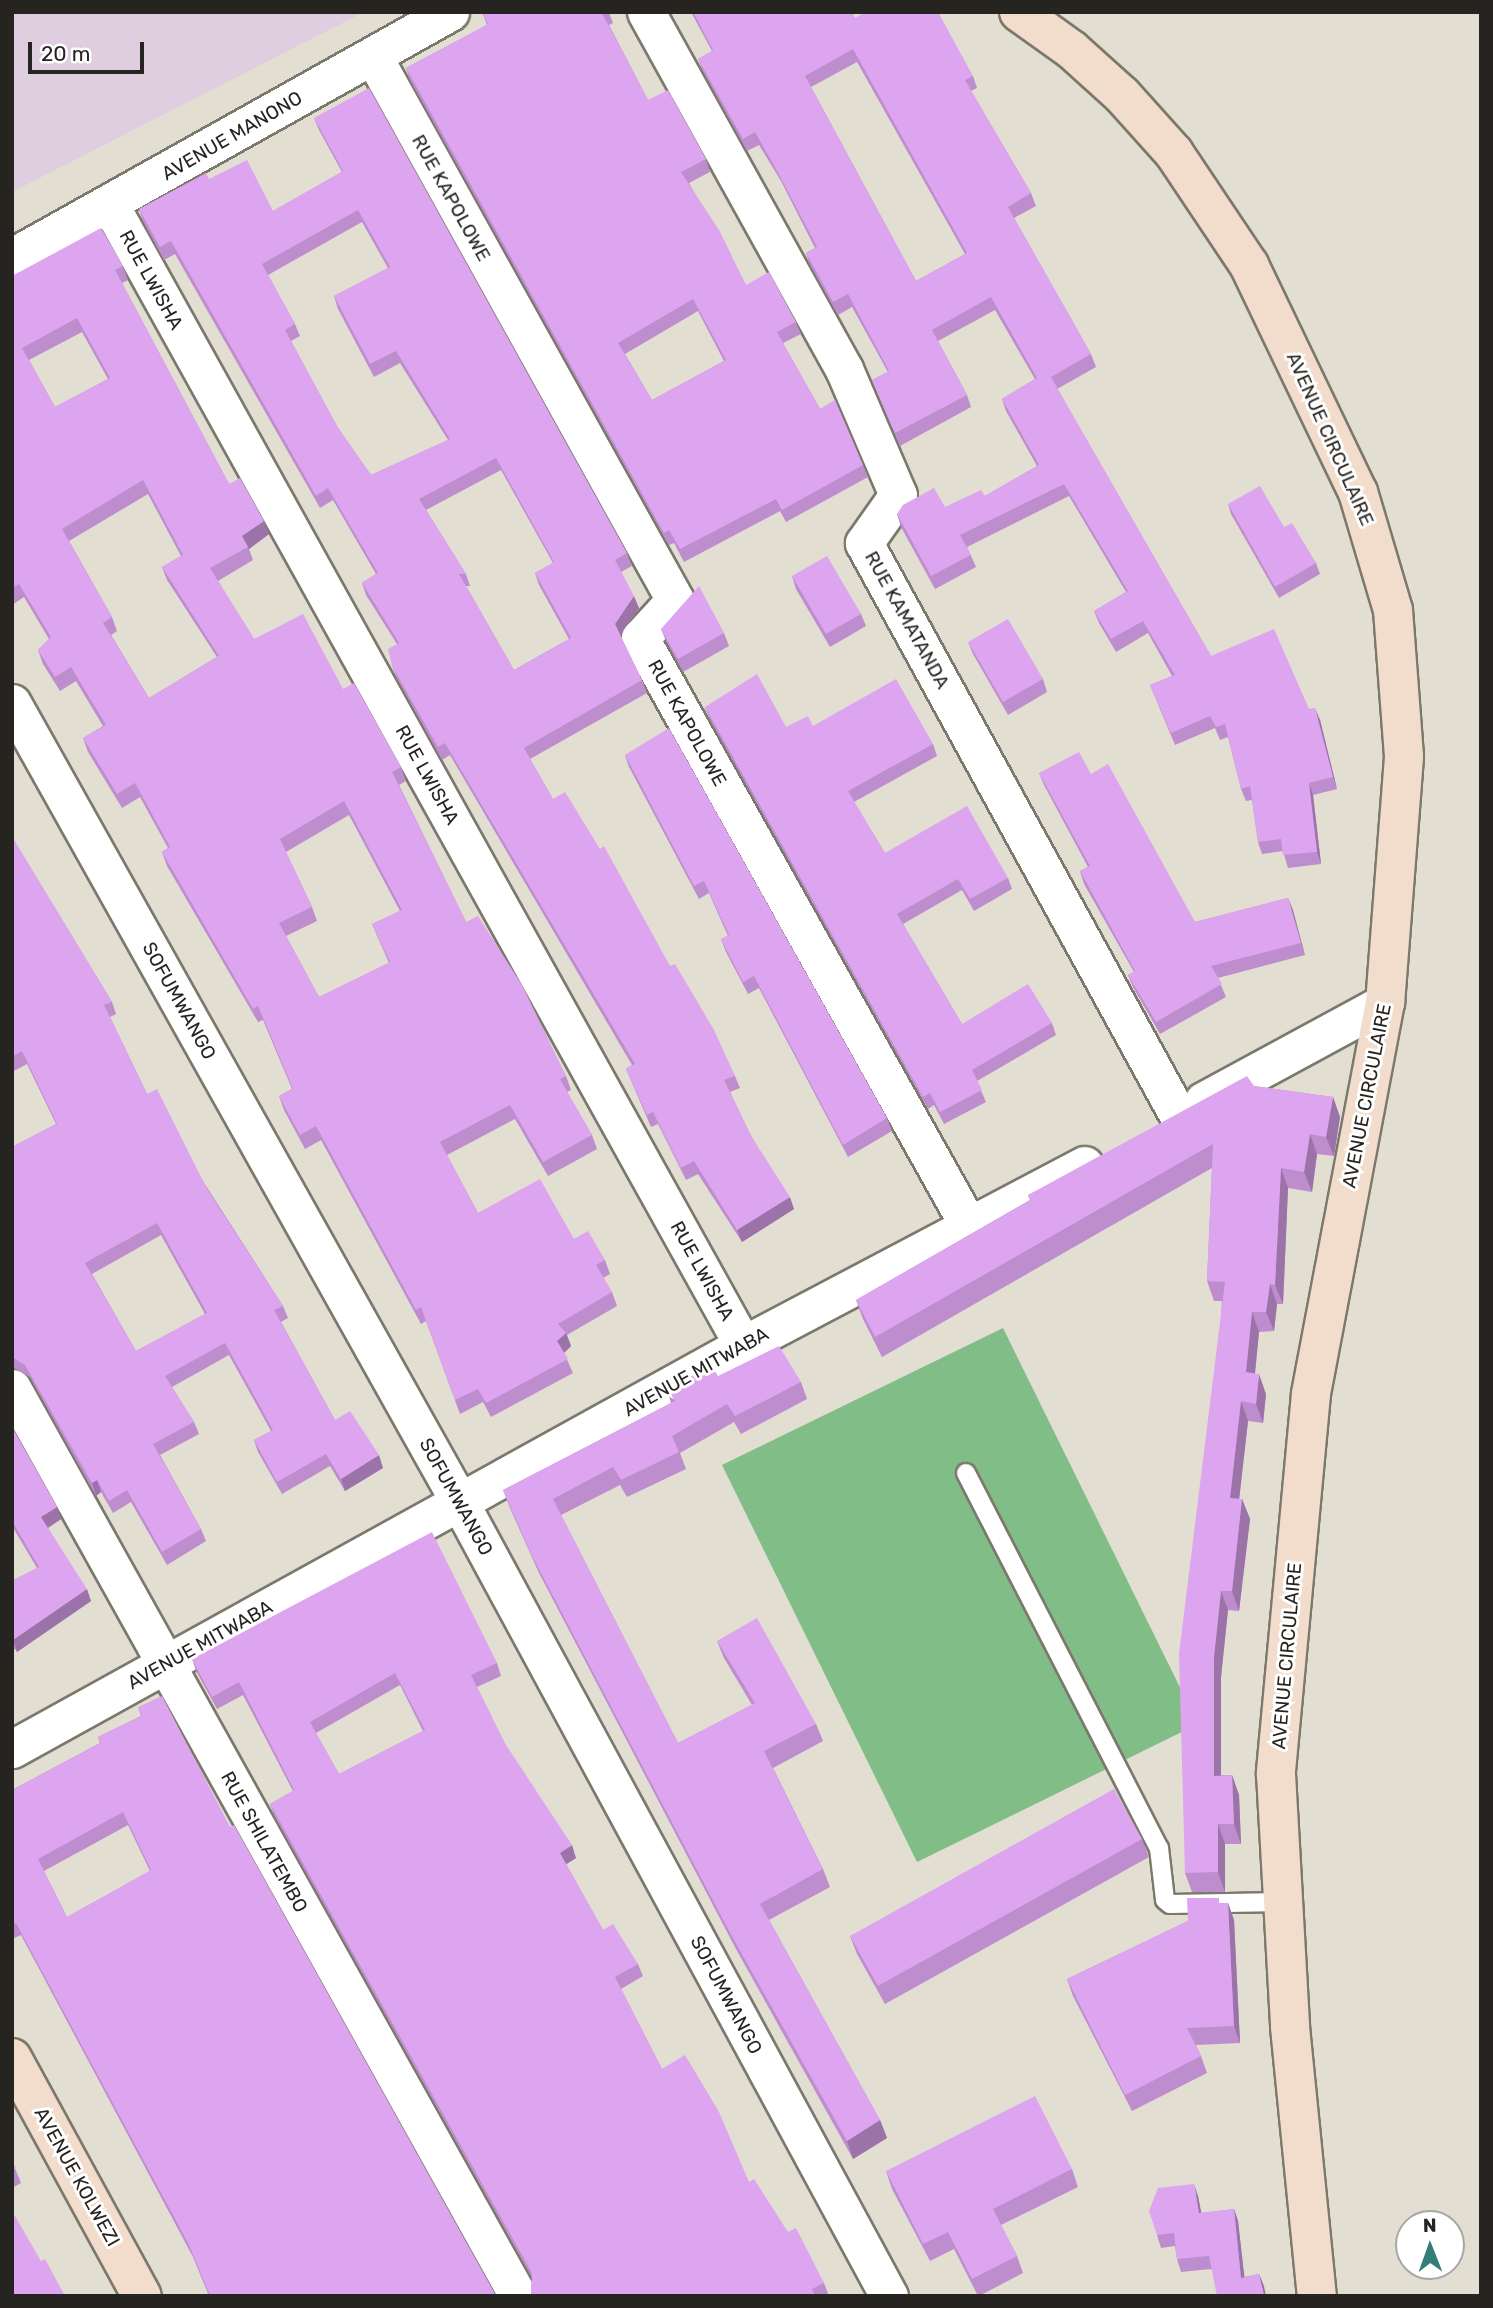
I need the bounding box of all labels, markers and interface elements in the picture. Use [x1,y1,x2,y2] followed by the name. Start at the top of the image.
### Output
[32,28,147,72] scale bar
[41,41,90,66] text: 20 m
[158,87,306,185] street label: AVENUE MANONO
[407,131,495,265] street label: RUE KAPOLOWE
[114,226,188,334] street label: RUE LWISHA
[1282,349,1378,529] street label: AVENUE CIRCULAIRE
[860,547,954,693] street label: RUE KAMATANDA
[643,656,731,790] street label: RUE KAPOLOWE
[390,721,464,829] street label: RUE LWISHA
[137,938,221,1064] street label: SOFUMWANGO
[1338,1002,1396,1190] street label: AVENUE CIRCULAIRE
[665,1217,739,1325] street label: RUE LWISHA
[619,1323,773,1421] street label: AVENUE MITWABA
[414,1434,498,1560] street label: SOFUMWANGO
[1267,1562,1307,1750] street label: AVENUE CIRCULAIRE
[123,1596,277,1694] street label: AVENUE MITWABA
[216,1768,312,1916] street label: RUE SHILATEMBO
[685,1932,767,2058] street label: SOFUMWANGO
[29,2104,125,2250] street label: AVENUE KOLWEZI
[1395,2210,1465,2280] north arrow
[1423,2214,1437,2237] text: N

